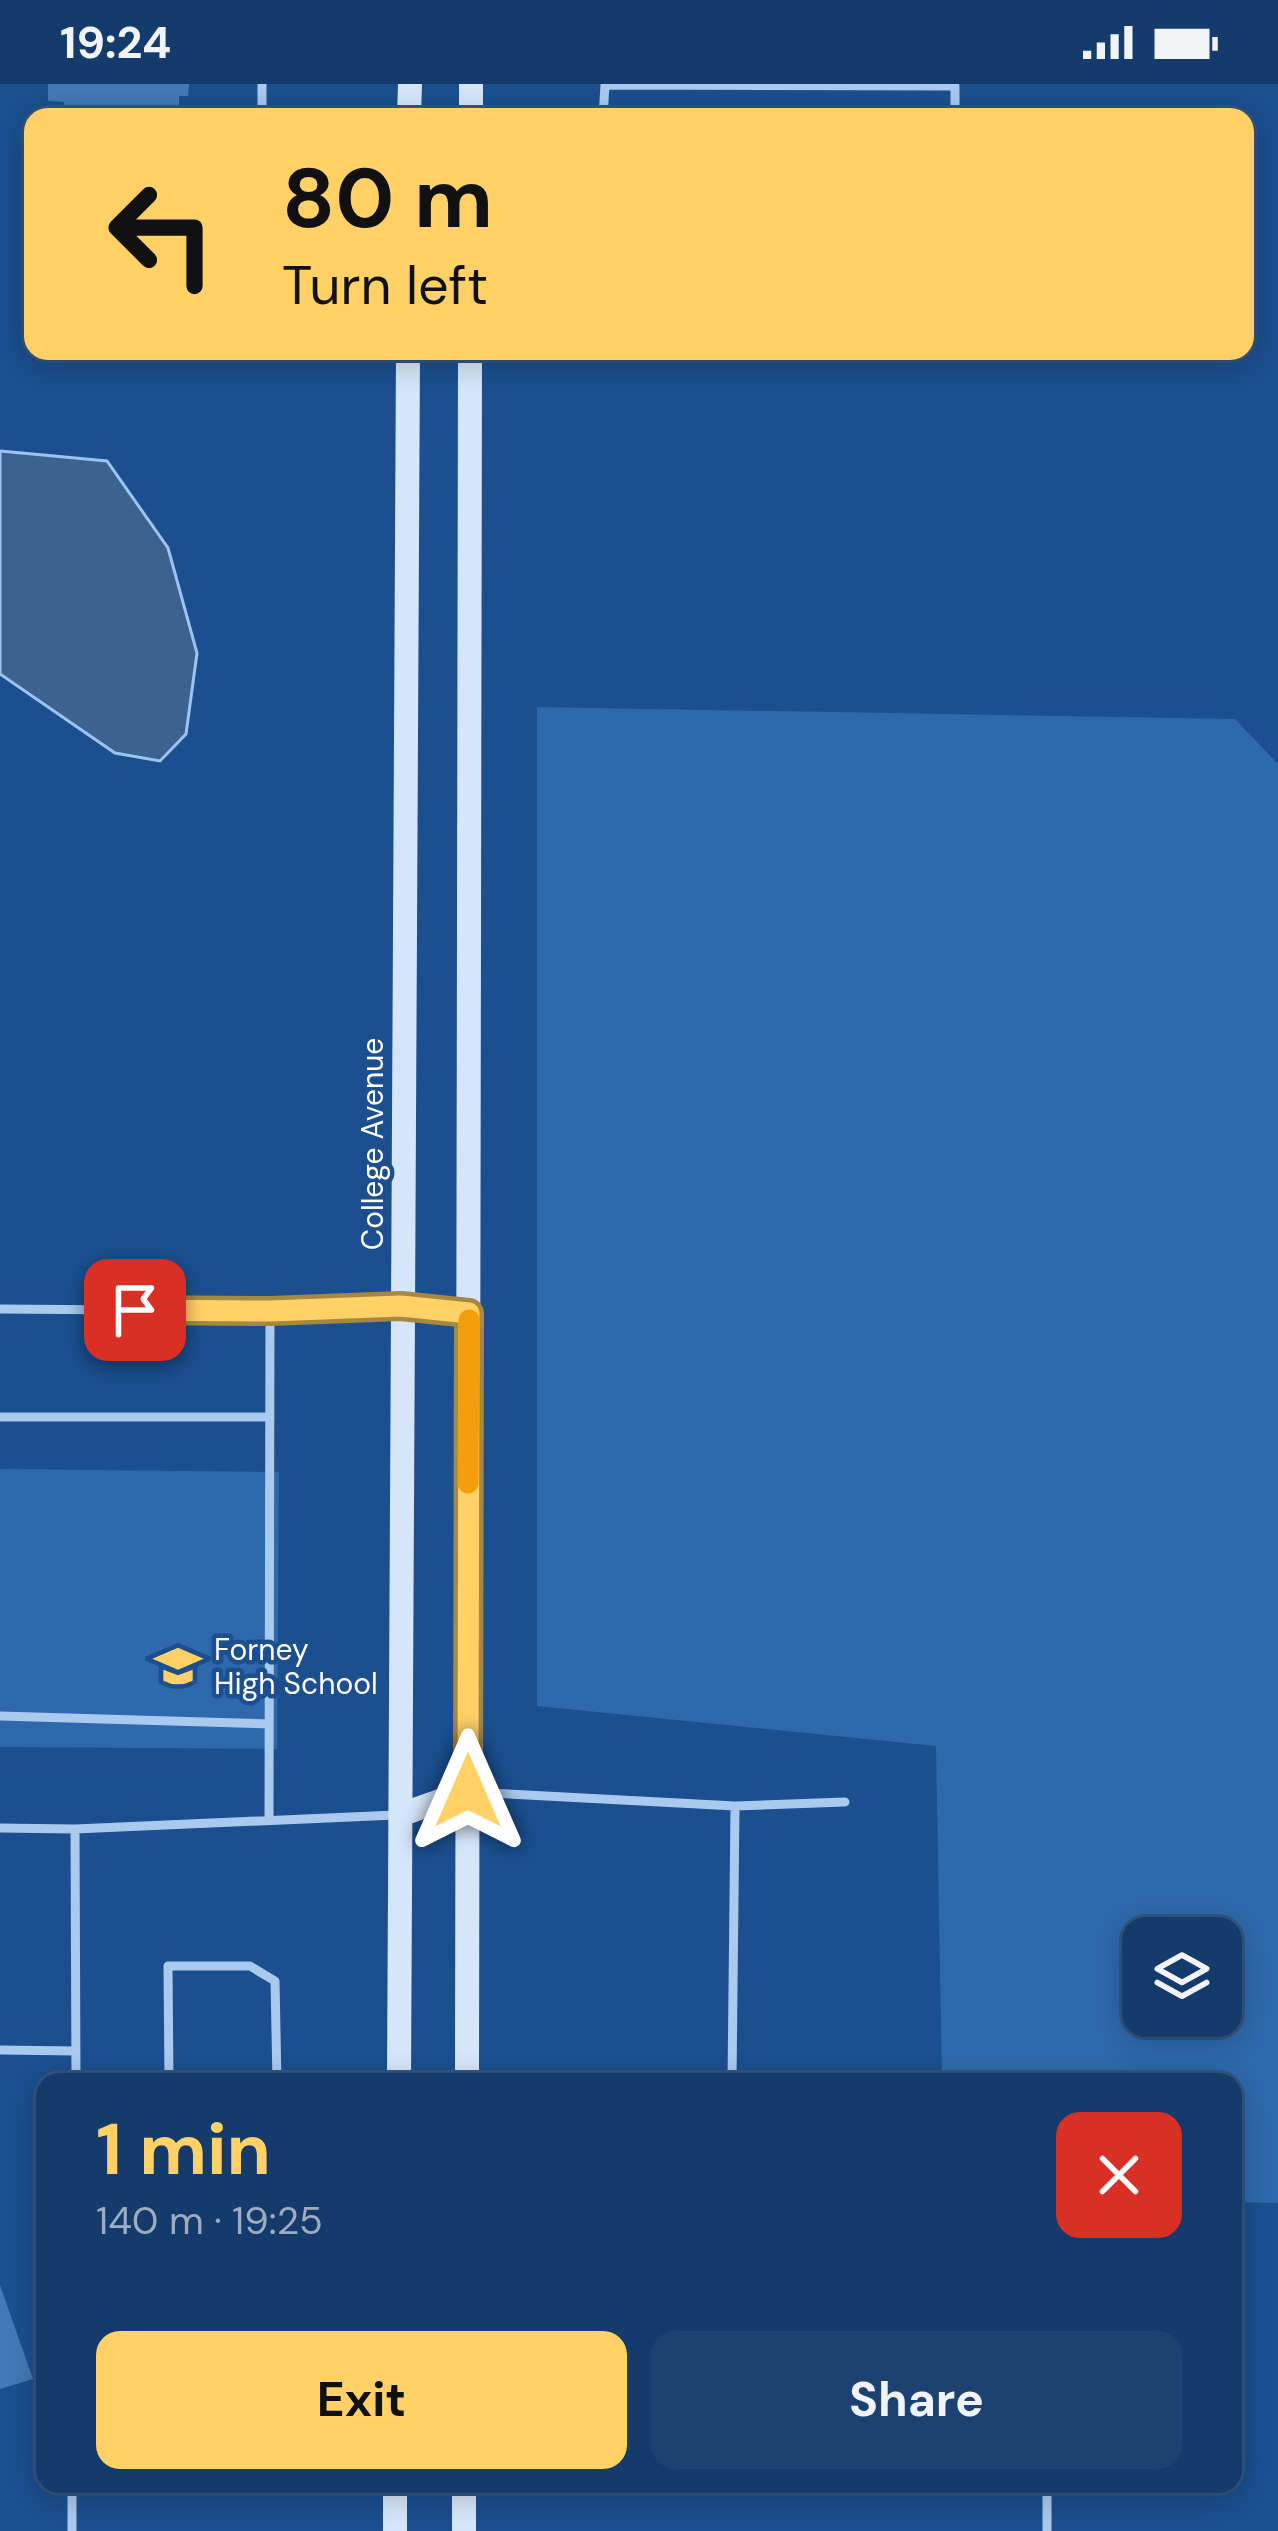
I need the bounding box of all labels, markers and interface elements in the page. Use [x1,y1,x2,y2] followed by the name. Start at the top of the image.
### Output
[60,13,171,72] text: 19:24
[282,144,493,253] text: 80 m
[84,156,240,312] icon: left
[282,250,488,321] text: Turn left
[353,1038,392,1250] street label: College Avenue
[84,1259,186,1361] pin
[102,1277,168,1343] icon: arrive
[214,1630,378,1703] place label: Forney High School
[153,1641,203,1691] school or university icon: Forney High School
[405,1728,531,1854] position arrow
[1122,1917,1242,2037] map controls
[1122,1917,1242,2037] button: layers
[96,2103,271,2196] text: 1 min
[1056,2112,1182,2238] button: close
[96,2195,323,2246] text: 140 m · 19:25
[96,2331,627,2469] button: Exit
[651,2331,1182,2469] button: Share

